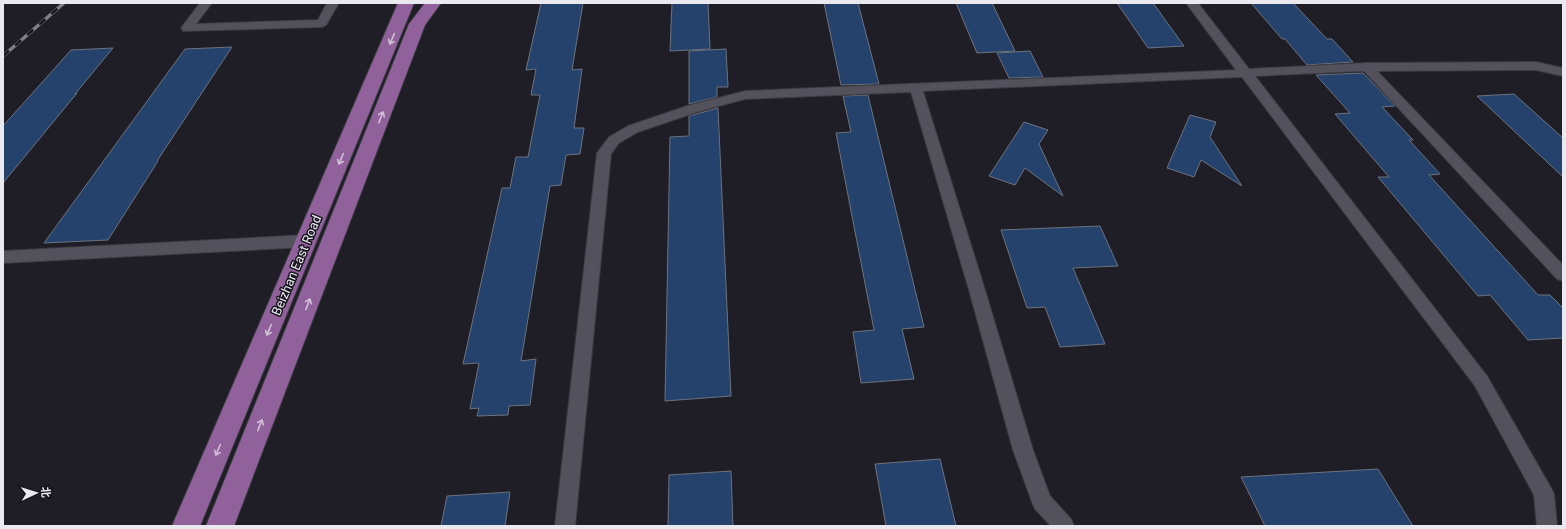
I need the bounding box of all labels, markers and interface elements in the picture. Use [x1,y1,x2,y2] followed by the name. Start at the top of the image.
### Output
[387,33,395,45] one-way arrow
[377,112,385,124] one-way arrow
[337,152,344,164] one-way arrow
[269,213,324,318] street label: Beizhan East Road
[304,298,312,310] one-way arrow
[264,324,272,336] one-way arrow
[257,419,265,431] one-way arrow
[214,443,221,455] one-way arrow
[16,473,56,513] north arrow
[39,486,52,498] text: 北

